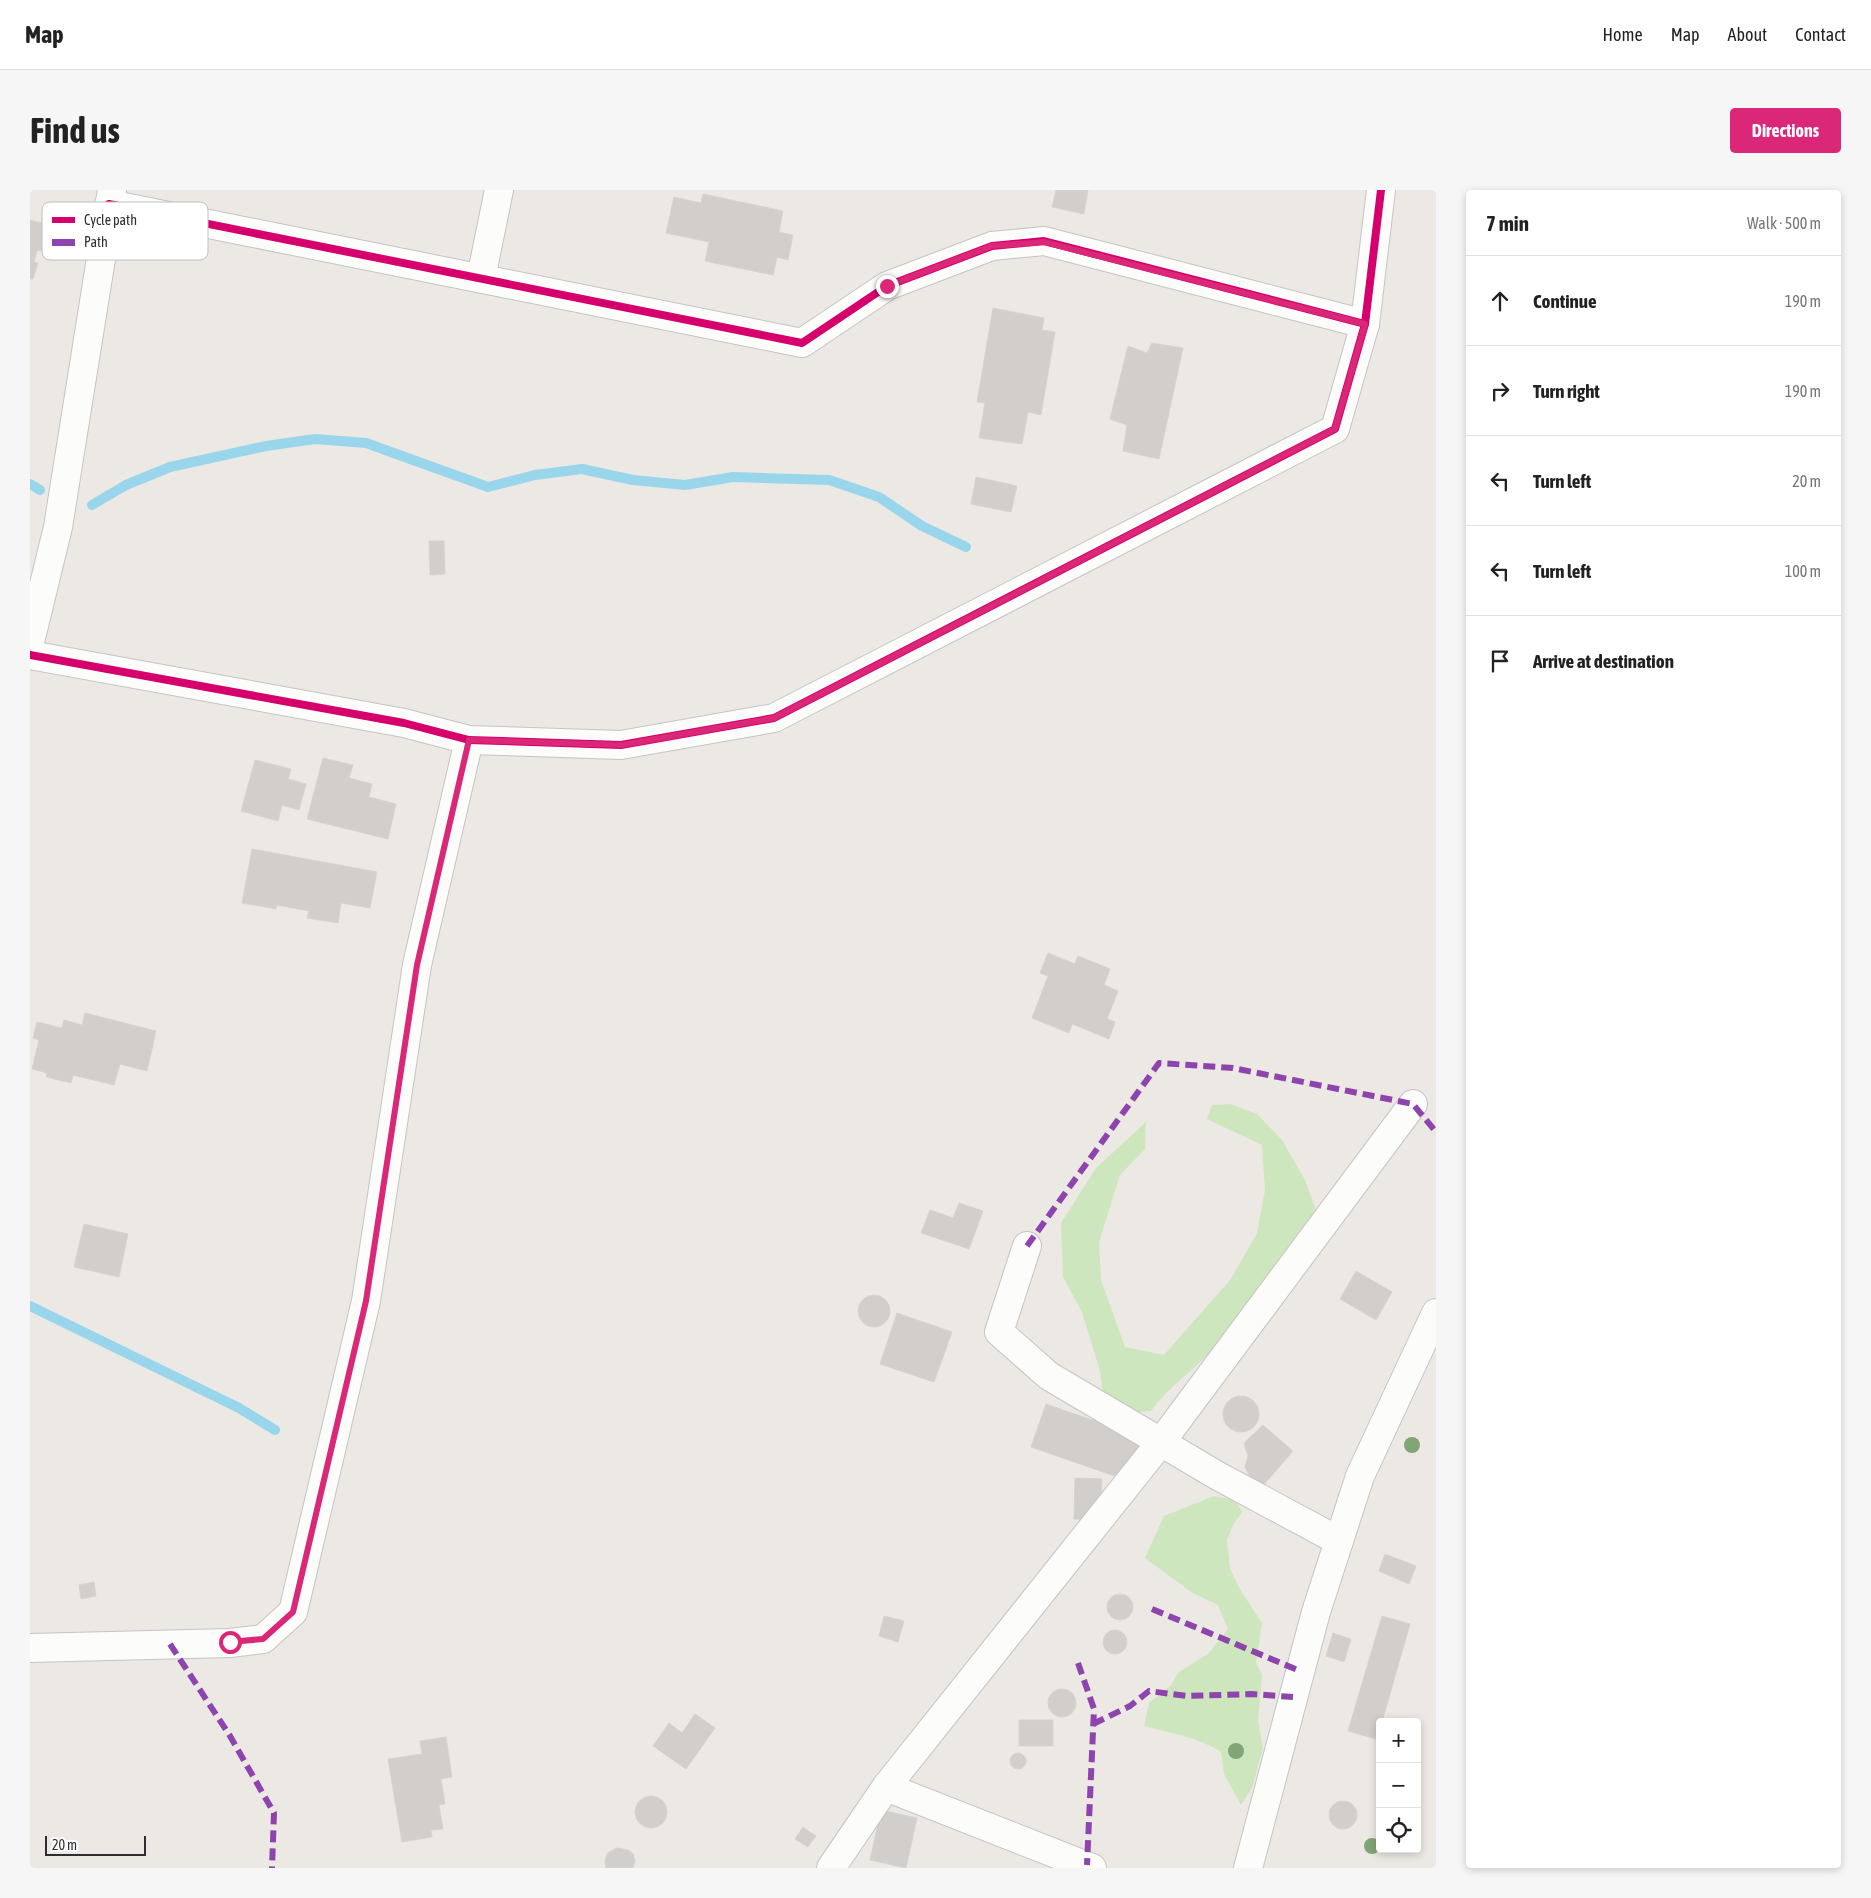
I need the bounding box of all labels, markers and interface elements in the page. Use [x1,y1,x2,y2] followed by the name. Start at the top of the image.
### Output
[25,21,64,48] text: Map
[1603,24,1643,45] text: Home
[1671,24,1700,45] text: Map
[1728,24,1767,45] text: About
[1795,24,1846,45] text: Contact
[1730,108,1841,153] button: Directions
[30,110,120,150] text: Find us
[42,202,208,260] legend
[1486,211,1529,235] text: 7 min
[84,212,137,228] text: Cycle path
[1747,214,1821,232] text: Walk · 500 m
[84,234,108,250] text: Path
[876,275,899,298] route end
[1486,287,1514,315] icon: ahead
[1533,290,1597,312] text: Continue
[1785,292,1821,310] text: 190 m
[1486,377,1514,405] icon: right
[1533,380,1600,402] text: Turn right
[1785,382,1821,400] text: 190 m
[1486,467,1514,495] icon: left
[1533,470,1591,492] text: Turn left
[1792,472,1821,490] text: 20 m
[1486,557,1514,585] icon: left
[1533,560,1591,582] text: Turn left
[1785,562,1821,580] text: 100 m
[1486,647,1514,675] icon: arrive
[1533,650,1674,672] text: Arrive at destination
[219,1631,242,1654] route start
[1376,1718,1421,1853] map controls
[1376,1718,1421,1763] button: +
[1376,1763,1421,1808] button: −
[1376,1808,1421,1853] button: locate
[45,1833,146,1856] scale bar
[52,1837,77,1853] text: 20 m

